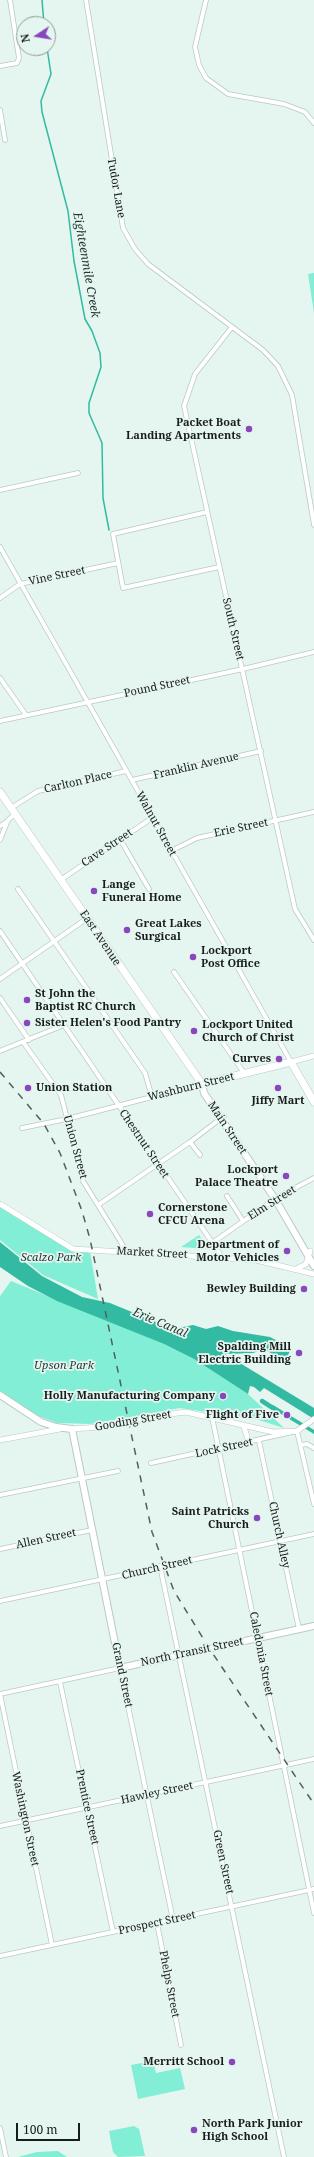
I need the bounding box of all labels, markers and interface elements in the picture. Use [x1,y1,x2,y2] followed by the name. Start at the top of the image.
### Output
[16,16,56,56] north arrow
[17,33,33,44] text: N
[104,157,128,219] street label: Tudor Lane
[70,211,102,319] water label: Eighteenmile Creek
[126,416,241,442] place label: Packet Boat Landing Apartments
[244,424,254,434] marker: Packet Boat Landing Apartments
[28,564,86,588] street label: Vine Street
[219,596,247,662] street label: South Street
[123,674,191,700] street label: Pound Street
[152,750,240,782] street label: Franklin Avenue
[43,768,113,796] street label: Carlton Place
[133,789,179,859] street label: Walnut Street
[213,816,269,840] street label: Erie Street
[79,826,135,870] street label: Cave Street
[102,878,182,904] place label: Lange Funeral Home
[89,886,99,896] marker: Lange Funeral Home
[77,908,123,968] street label: East Avenue
[135,917,202,943] place label: Great Lakes Surgical
[122,925,132,935] marker: Great Lakes Surgical
[201,944,260,970] place label: Lockport Post Office
[188,952,198,962] marker: Lockport Post Office
[35,987,136,1013] place label: St John the Baptist RC Church
[22,995,32,1005] marker: St John the Baptist RC Church
[35,1016,181,1030] place label: Sister Helen's Food Pantry
[22,1018,32,1028] marker: Sister Helen's Food Pantry
[202,1018,294,1044] place label: Lockport United Church of Christ
[189,1026,199,1036] marker: Lockport United Church of Christ
[232,1052,271,1066] place label: Curves
[274,1054,284,1064] marker: Curves
[146,1070,236,1104] street label: Washburn Street
[36,1081,112,1095] place label: Union Station
[23,1083,33,1093] marker: Union Station
[273,1083,283,1093] marker: Jiffy Mart
[251,1094,305,1108] place label: Jiffy Mart
[205,1099,249,1157] street label: Main Street
[116,1107,172,1181] street label: Chestnut Street
[60,1114,90,1180] street label: Union Street
[195,1163,278,1189] place label: Lockport Palace Theatre
[281,1171,291,1181] marker: Lockport Palace Theatre
[246,1183,298,1223] street label: Elm Street
[158,1201,227,1227] place label: Cornerstone CFCU Arena
[145,1209,155,1219] marker: Cornerstone CFCU Arena
[196,1238,279,1264] place label: Department of Motor Vehicles
[116,1245,188,1261] street label: Market Street
[282,1246,292,1256] marker: Department of Motor Vehicles
[21,1251,81,1265] park label: Scalzo Park
[207,1282,296,1296] place label: Bewley Building
[299,1284,309,1294] marker: Bewley Building
[130,1305,190,1341] water label: Erie Canal
[198,1340,291,1366] place label: Spalding Mill Electric Building
[294,1348,304,1358] marker: Spalding Mill Electric Building
[34,1359,94,1373] park label: Upson Park
[44,1389,215,1403] place label: Holly Manufacturing Company
[218,1391,228,1401] marker: Holly Manufacturing Company
[94,1408,172,1434] street label: Gooding Street
[206,1408,279,1422] place label: Flight of Five
[282,1410,292,1420] marker: Flight of Five
[194,1435,254,1461] street label: Lock Street
[265,1500,293,1570] street label: Church Alley
[172,1505,249,1531] place label: Saint Patricks Church
[252,1513,262,1523] marker: Saint Patricks Church
[15,1526,77,1552] street label: Allen Street
[121,1553,193,1583] street label: Church Street
[246,1611,276,1697] street label: Caledonia Street
[140,1635,244,1669] street label: North Transit Street
[109,1641,135,1709] street label: Grand Street
[73,1768,101,1846] street label: Prentice Street
[9,1771,41,1867] street label: Washington Street
[120,1779,194,1807] street label: Hawley Street
[210,1829,236,1895] street label: Green Street
[117,1908,197,1938] street label: Prospect Street
[156,1949,182,2019] street label: Phelps Street
[143,2055,224,2069] place label: Merritt School
[227,2057,237,2067] marker: Merritt School
[18,2115,82,2141] scale bar
[202,2117,302,2143] place label: North Park Junior High School
[23,2121,58,2138] text: 100 m
[189,2125,199,2135] marker: North Park Junior High School

